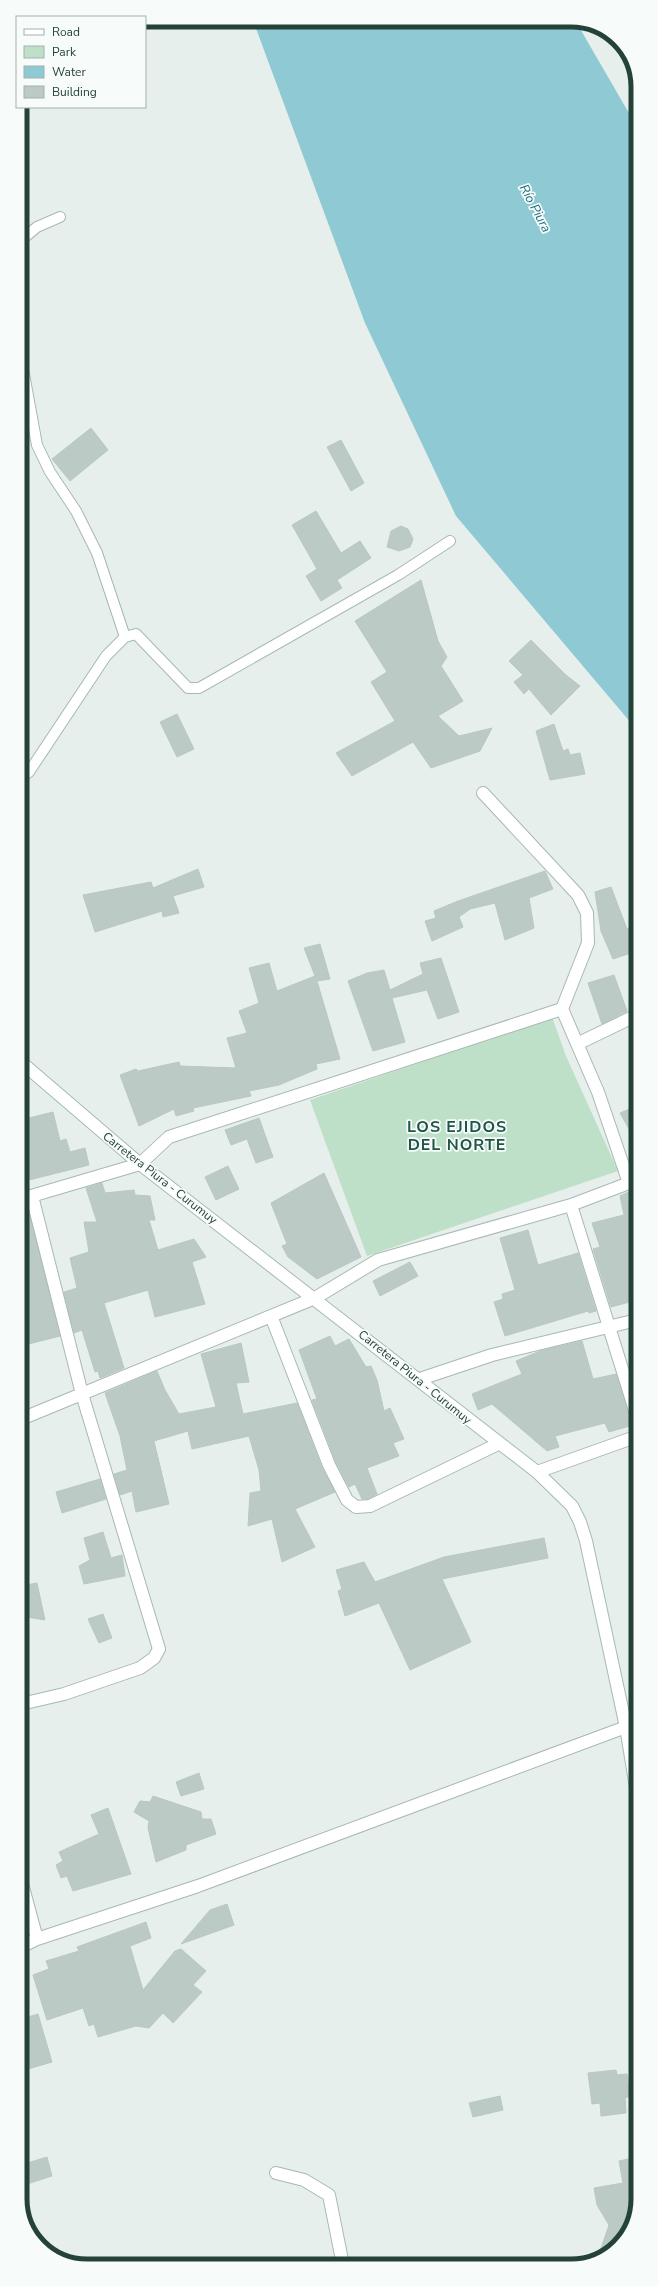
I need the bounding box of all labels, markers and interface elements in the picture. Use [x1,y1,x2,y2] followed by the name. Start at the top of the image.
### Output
[16,16,146,108] legend
[52,24,80,40] text: Road
[52,44,77,60] text: Park
[52,64,86,80] text: Water
[52,84,97,100] text: Building
[515,181,555,236] water label: Río Piura
[407,1116,507,1156] district label: LOS EJIDOS DEL NORTE
[99,1128,221,1228] street label: Carretera Piura - Curumuy
[355,1326,476,1428] street label: Carretera Piura - Curumuy

